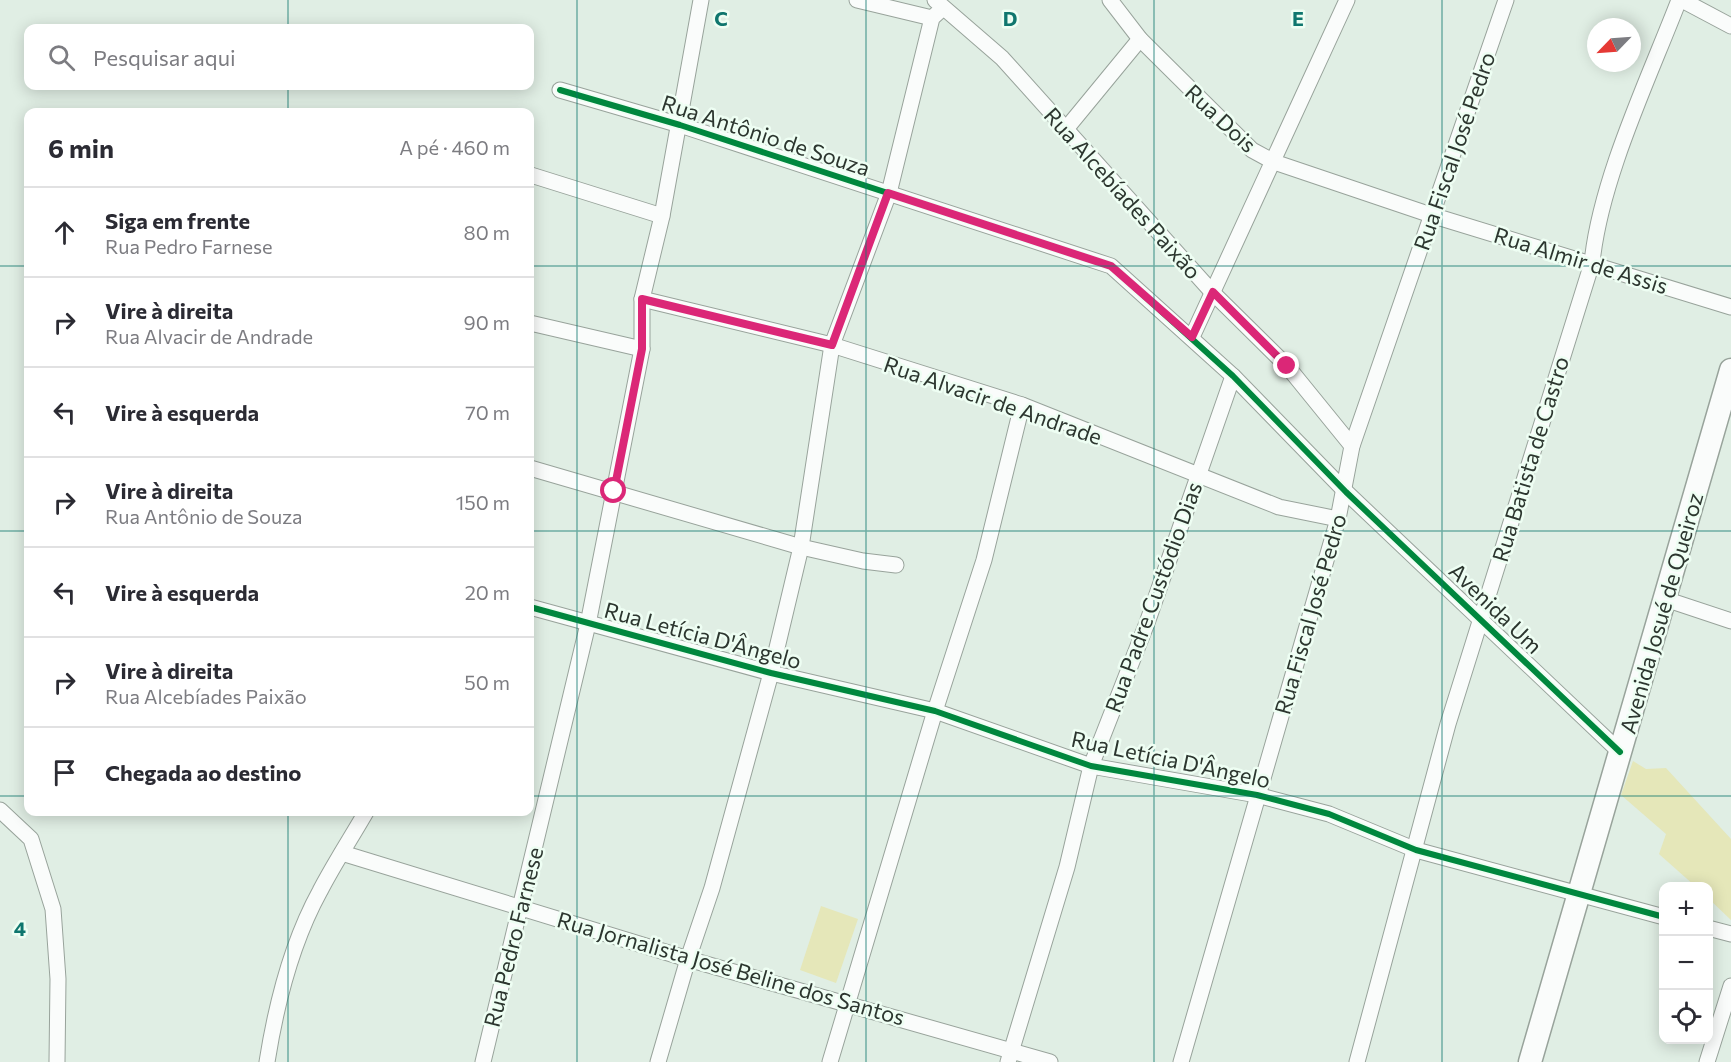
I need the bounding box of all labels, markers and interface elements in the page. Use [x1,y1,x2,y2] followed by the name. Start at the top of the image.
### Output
[714,6,728,30] text: C
[1003,6,1017,30] text: D
[1292,6,1304,30] text: E
[1587,18,1641,72] north arrow
[24,24,534,90] search box
[45,41,78,74] icon: search
[93,44,236,71] text: Pesquisar aqui
[1407,48,1501,254] street label: Rua Fiscal José Pedro
[1180,78,1262,158] street label: Rua Dois
[658,89,874,181] street label: Rua Antônio de Souza
[1039,102,1207,284] street label: Rua Alcebíades Paixão
[48,132,114,163] text: 6 min
[399,135,510,159] text: A pé · 460 m
[105,207,250,234] text: Siga em frente
[48,216,81,249] icon: ahead
[464,220,510,244] text: 80 m
[1491,221,1671,299] street label: Rua Almir de Assis
[105,234,273,258] text: Rua Pedro Farnese
[105,297,233,324] text: Vire à direita
[48,306,81,339] icon: right
[464,310,510,334] text: 90 m
[105,324,313,348] text: Rua Alvacir de Andrade
[880,350,1106,450] street label: Rua Alvacir de Andrade
[1273,352,1299,378] route end
[1486,353,1574,565] street label: Rua Batista de Castro
[48,396,81,429] icon: left
[105,399,259,426] text: Vire à esquerda
[465,400,510,424] text: 70 m
[105,477,233,504] text: Vire à direita
[600,477,626,503] route start
[1099,478,1207,716] street label: Rua Padre Custódio Dias
[48,486,81,519] icon: right
[1614,489,1708,737] street label: Avenida Josué de Queiroz
[456,490,510,514] text: 150 m
[105,504,303,528] text: Rua Antônio de Souza
[1268,511,1352,717] street label: Rua Fiscal José Pedro
[1444,557,1548,659] street label: Avenida Um
[48,576,81,609] icon: left
[105,579,259,606] text: Vire à esquerda
[465,580,510,604] text: 20 m
[602,596,804,674] street label: Rua Letícia D'Ângelo
[105,657,233,684] text: Vire à direita
[48,666,81,699] icon: right
[464,670,510,694] text: 50 m
[105,684,307,708] text: Rua Alcebíades Paixão
[1069,725,1273,793] street label: Rua Letícia D'Ângelo
[48,756,81,789] icon: arrive
[105,759,301,786] text: Chegada ao destino
[478,844,548,1030] street label: Rua Pedro Farnese
[1659,882,1713,1044] map controls
[1659,882,1713,936] button: +
[554,905,908,1031] street label: Rua Jornalista José Beline dos Santos
[14,916,26,940] text: 4
[1659,936,1713,990] button: −
[1659,990,1713,1044] button: locate

